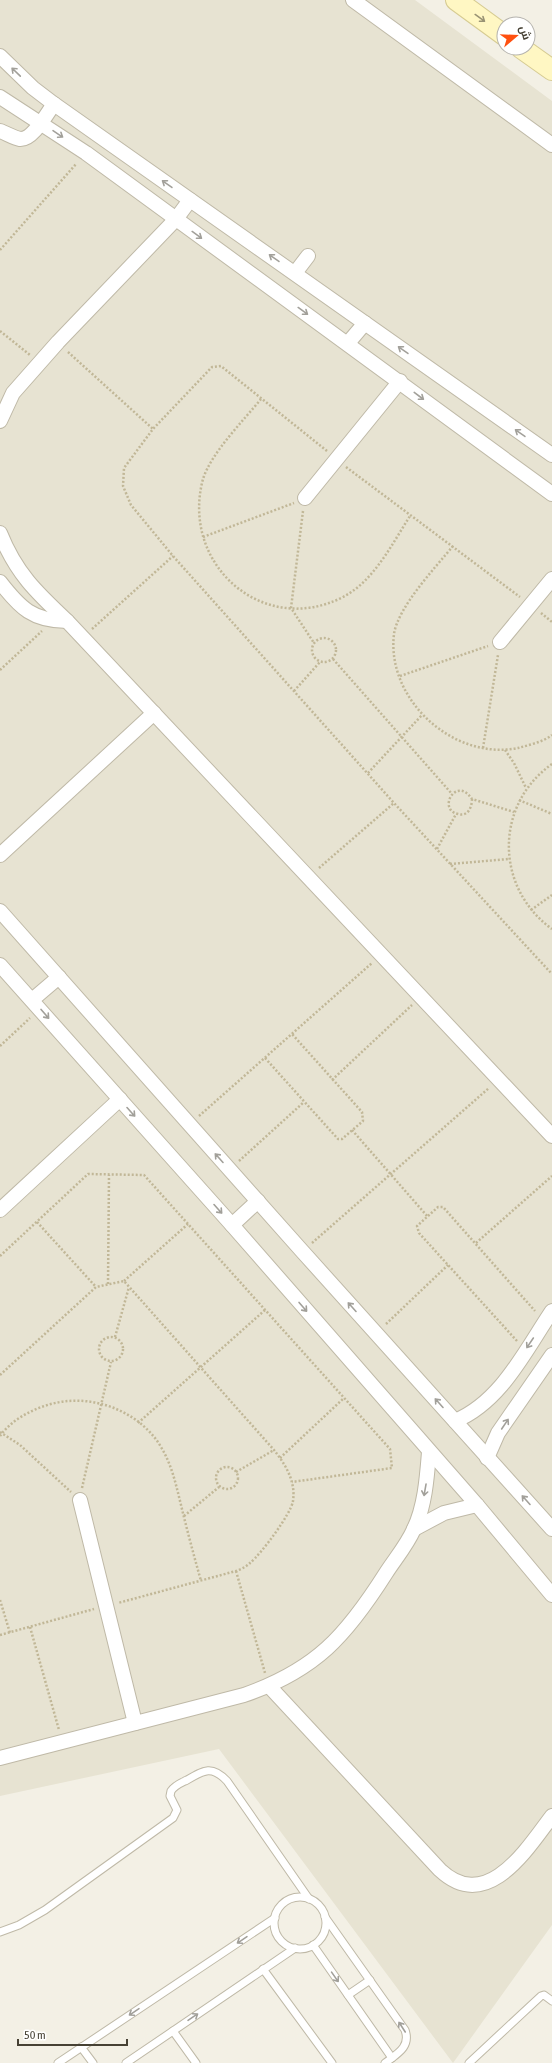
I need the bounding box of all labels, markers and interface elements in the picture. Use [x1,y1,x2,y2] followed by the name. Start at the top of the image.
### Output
[474,14,485,22] one-way arrow
[496,16,536,56] north arrow
[517,24,533,42] text: ش
[11,68,21,77] one-way arrow
[52,130,63,138] one-way arrow
[162,180,173,188] one-way arrow
[192,231,203,239] one-way arrow
[268,254,279,262] one-way arrow
[297,307,308,315] one-way arrow
[397,346,408,354] one-way arrow
[414,391,425,400] one-way arrow
[515,429,526,437] one-way arrow
[40,1009,49,1019] one-way arrow
[126,1107,136,1117] one-way arrow
[214,1152,223,1163] one-way arrow
[213,1204,222,1214] one-way arrow
[299,1301,308,1312] one-way arrow
[347,1302,357,1312] one-way arrow
[526,1337,534,1348] one-way arrow
[435,1399,444,1409] one-way arrow
[500,1418,509,1429] one-way arrow
[420,1483,428,1496] one-way arrow
[521,1495,530,1505] one-way arrow
[237,1936,248,1944] one-way arrow
[331,1971,339,1982] one-way arrow
[129,2008,140,2016] one-way arrow
[187,2013,198,2021] one-way arrow
[18,2021,127,2047] scale bar
[398,2021,406,2032] one-way arrow
[24,2028,46,2042] text: 50 m

